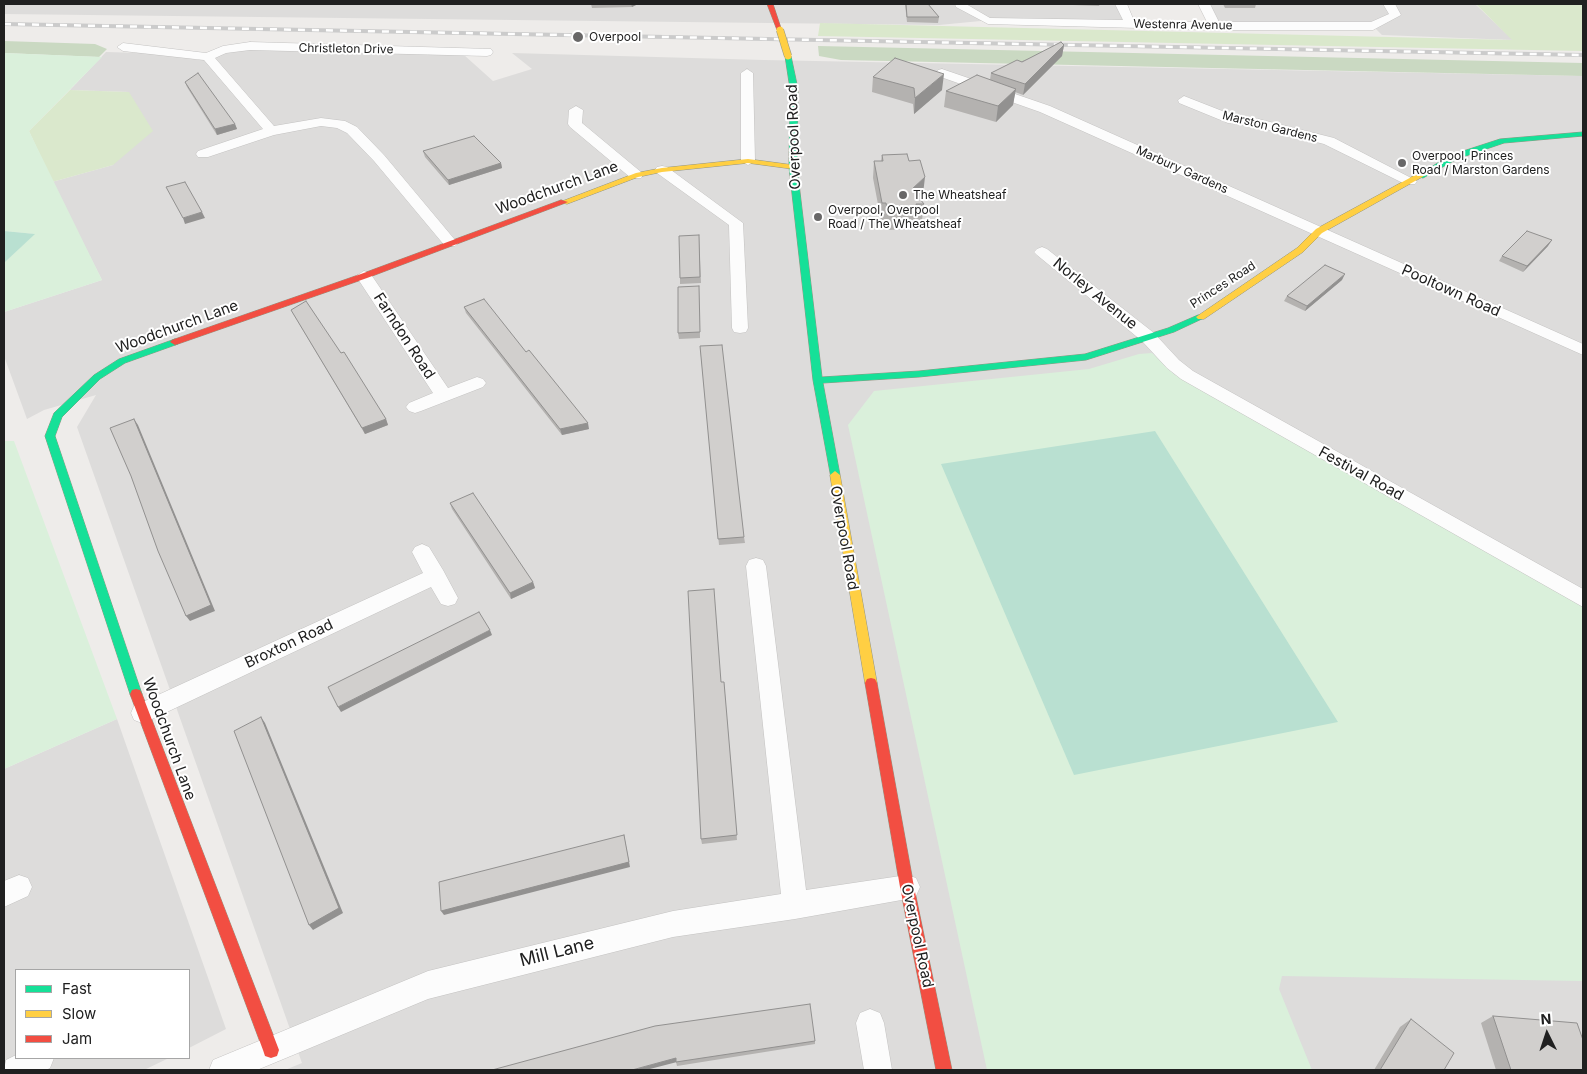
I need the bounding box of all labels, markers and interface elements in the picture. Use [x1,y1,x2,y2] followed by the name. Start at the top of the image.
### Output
[1133,17,1233,33] street label: Westenra Avenue
[571,30,585,44] marker: Overpool
[589,30,641,44] place label: Overpool
[298,41,394,57] street label: Christleton Drive
[783,84,805,190] street label: Overpool Road
[1221,108,1319,146] street label: Marston Gardens
[1134,143,1230,197] street label: Marbury Gardens
[1412,149,1550,177] place label: Overpool, Princes Road / Marston Gardens
[493,157,621,219] street label: Woodchurch Lane
[1396,157,1408,169] marker: Overpool, Princes Road / Marston Gardens
[913,188,1007,202] place label: The Wheatsheaf
[897,189,909,201] marker: The Wheatsheaf
[828,203,962,231] place label: Overpool, Overpool Road / The Wheatsheaf
[812,211,824,223] marker: Overpool, Overpool Road / The Wheatsheaf
[1049,254,1141,334] street label: Norley Avenue
[1188,259,1258,311] street label: Princes Road
[1399,261,1503,321] street label: Pooltown Road
[369,290,439,382] street label: Farndon Road
[113,296,241,358] street label: Woodchurch Lane
[1315,443,1407,505] street label: Festival Road
[826,485,862,591] street label: Overpool Road
[242,616,336,672] street label: Broxton Road
[138,675,200,803] street label: Woodchurch Lane
[897,883,937,989] street label: Overpool Road
[518,932,596,972] street label: Mill Lane
[15,969,190,1059] legend
[62,979,92,998] text: Fast
[62,1004,96,1023] text: Slow
[1522,1009,1572,1059] north arrow
[1540,1010,1552,1027] text: N
[62,1029,92,1048] text: Jam

